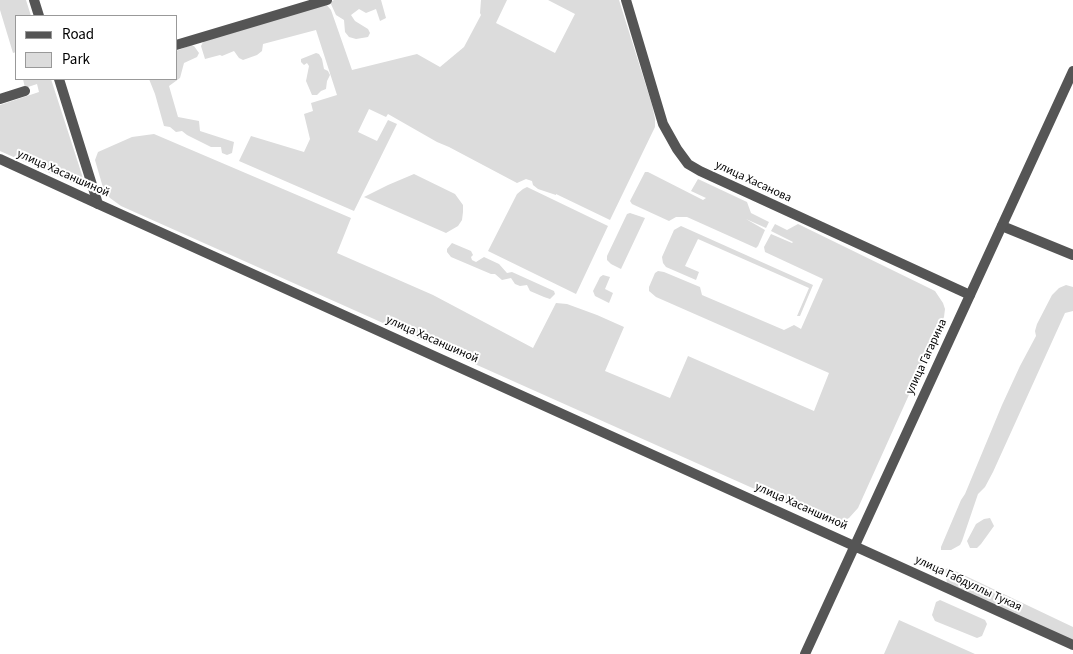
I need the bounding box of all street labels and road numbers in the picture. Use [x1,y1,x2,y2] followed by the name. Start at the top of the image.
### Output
[14,147,112,201] street label: улица Хасаншиной
[712,158,794,206] street label: улица Хасанова
[383,313,481,367] street label: улица Хасаншиной
[903,317,951,397] street label: улица Гагарина
[752,480,850,534] street label: улица Хасаншиной
[912,553,1024,615] street label: улица Габдуллы Тукая

